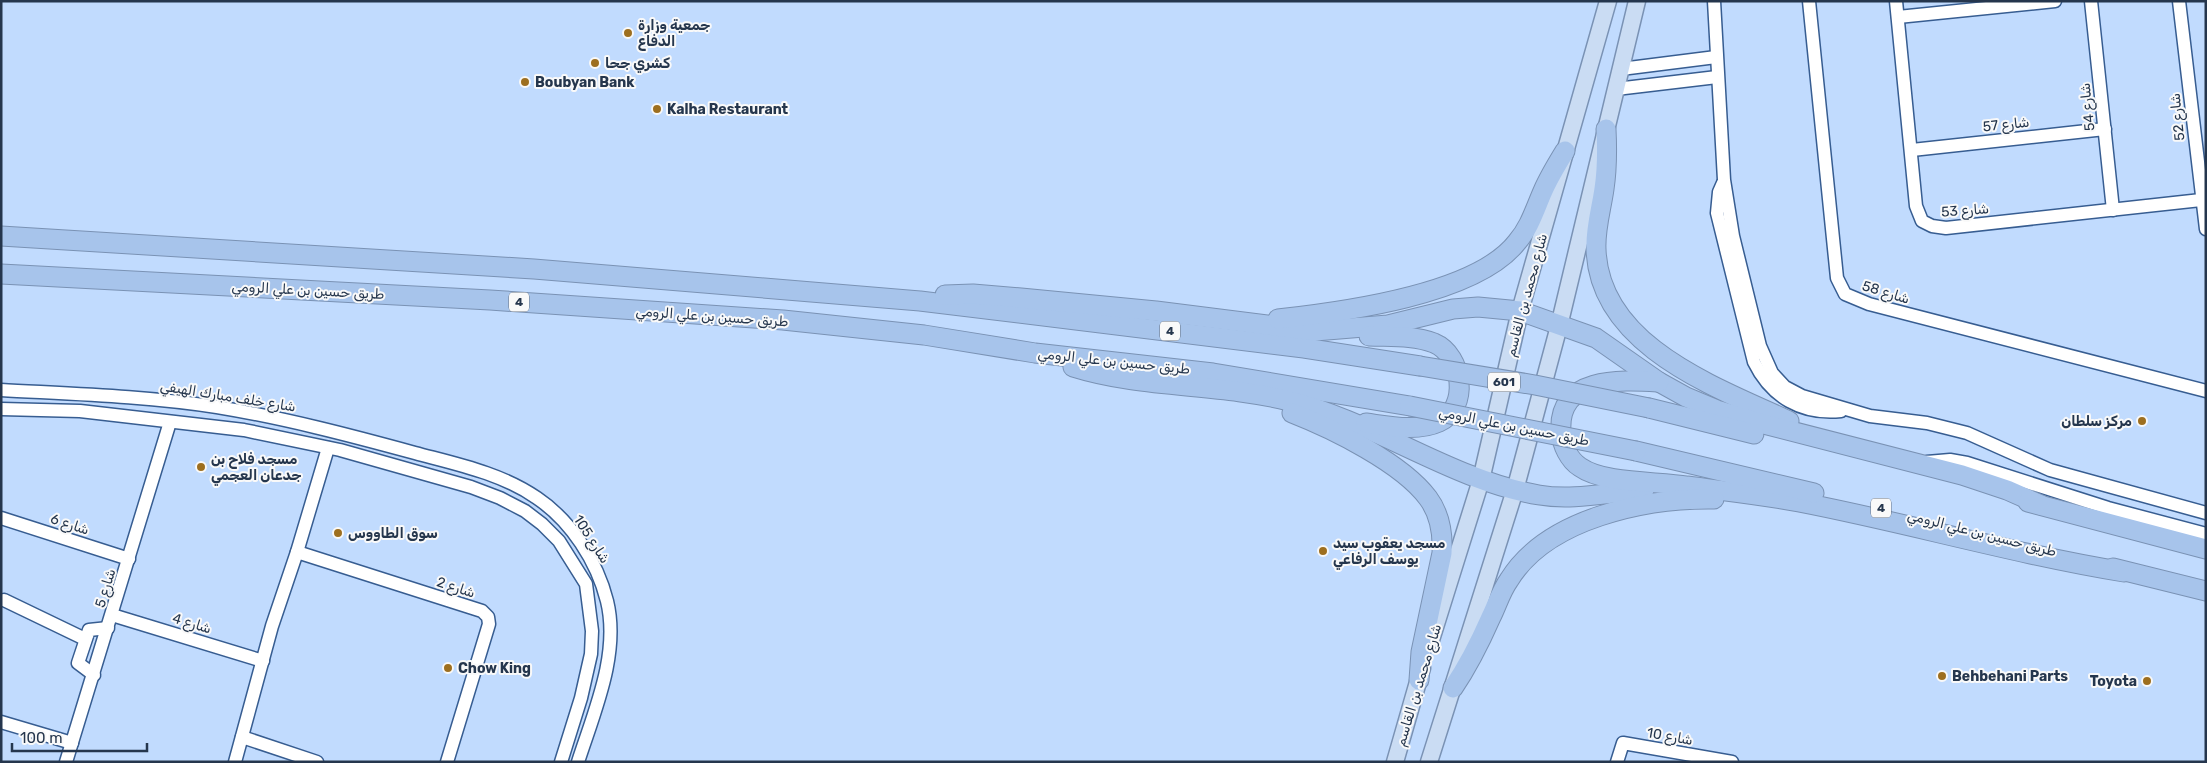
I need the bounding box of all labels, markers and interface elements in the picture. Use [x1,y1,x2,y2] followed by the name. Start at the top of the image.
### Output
[638,17,710,51] place label: جمعية وزارة الدفاع
[622,27,634,39] marker: جمعية وزارة الدفاع
[605,55,670,73] place label: كشري جحا
[589,57,601,69] marker: كشري جحا
[535,74,635,91] place label: Boubyan Bank
[519,76,531,88] marker: Boubyan Bank
[2077,82,2100,132] street label: شارع 54
[2167,92,2190,142] street label: شارع 52
[667,101,789,118] place label: Kalha Restaurant
[651,103,663,115] marker: Kalha Restaurant
[1982,114,2030,137] street label: شارع 57
[1940,200,1990,223] street label: شارع 53
[1502,232,1553,359] street label: شارع محمد بن القاسم
[1860,277,1912,310] street label: شارع 58
[231,278,385,305] street label: طريق حسين بن علي الرومي
[509,292,529,312] road number: 4
[635,303,789,332] street label: طريق حسين بن علي الرومي
[1160,322,1180,341] road number: 4
[1037,345,1191,380] street label: طريق حسين بن علي الرومي
[1488,372,1520,392] road number: 601
[159,377,297,418] street label: شارع خلف مبارك الهيفي
[1437,404,1591,451] street label: طريق حسين بن علي الرومي
[2061,413,2132,430] place label: مركز سلطان
[2136,415,2148,427] marker: مركز سلطان
[211,451,302,486] place label: مسجد فلاح بن جدعان العجمي
[195,461,207,473] marker: مسجد فلاح بن جدعان العجمي
[1871,498,1891,518] road number: 4
[1905,507,2058,562] street label: طريق حسين بن علي الرومي
[48,510,91,541] street label: شارع 6
[568,512,614,568] street label: شارع 105
[348,525,438,542] place label: سوق الطاووس
[332,527,344,539] marker: سوق الطاووس
[1333,535,1445,570] place label: مسجد يعقوب سيد يوسف الرفاعي
[1317,545,1329,557] marker: مسجد يعقوب سيد يوسف الرفاعي
[92,567,121,610] street label: شارع 5
[434,573,477,604] street label: شارع 2
[170,609,213,639] street label: شارع 4
[1392,622,1447,749] street label: شارع محمد بن القاسم
[458,660,531,677] place label: Chow King
[442,662,454,674] marker: Chow King
[1952,668,2068,685] place label: Behbehani Parts
[1936,670,1948,682] marker: Behbehani Parts
[2090,673,2137,690] place label: Toyota
[2141,675,2153,687] marker: Toyota
[12,720,148,752] scale bar
[1645,724,1694,751] street label: شارع 10
[20,729,62,747] text: 100 m

